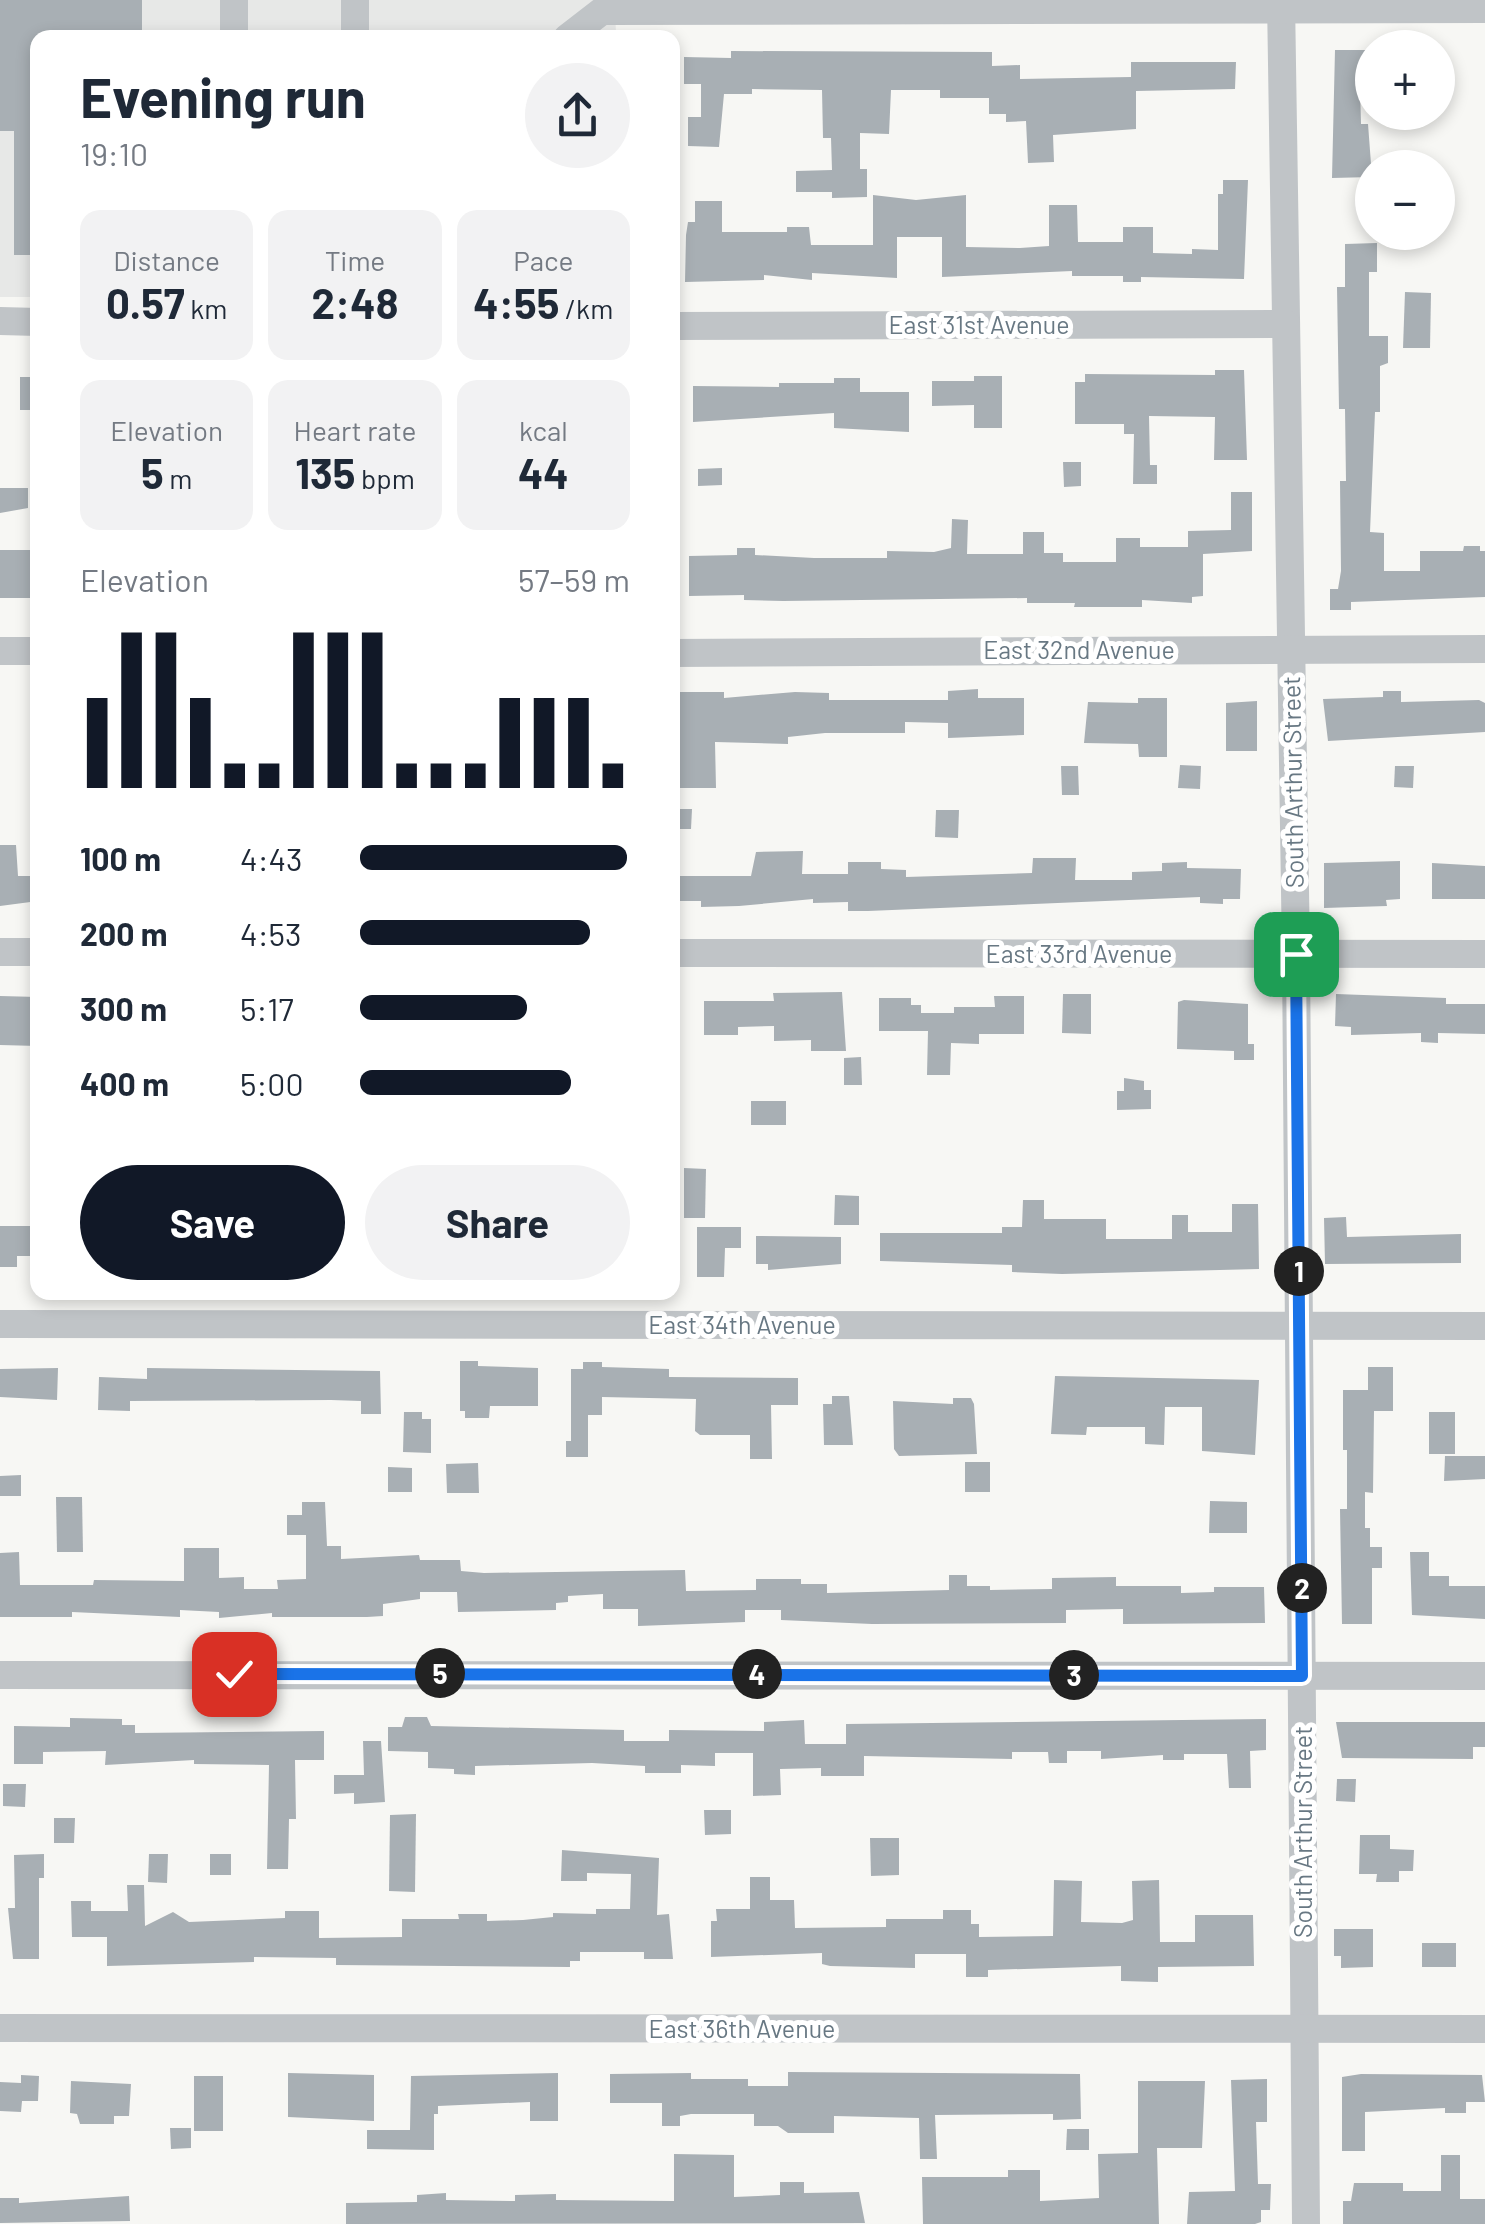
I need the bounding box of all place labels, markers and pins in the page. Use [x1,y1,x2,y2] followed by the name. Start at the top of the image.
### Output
[1254,912,1339,997] pin
[1274,1246,1324,1296] pin: 1
[1277,1563,1327,1613] pin: 2
[192,1632,277,1717] pin
[415,1648,465,1698] pin: 5
[732,1649,782,1699] pin: 4
[1049,1650,1099,1700] pin: 3

